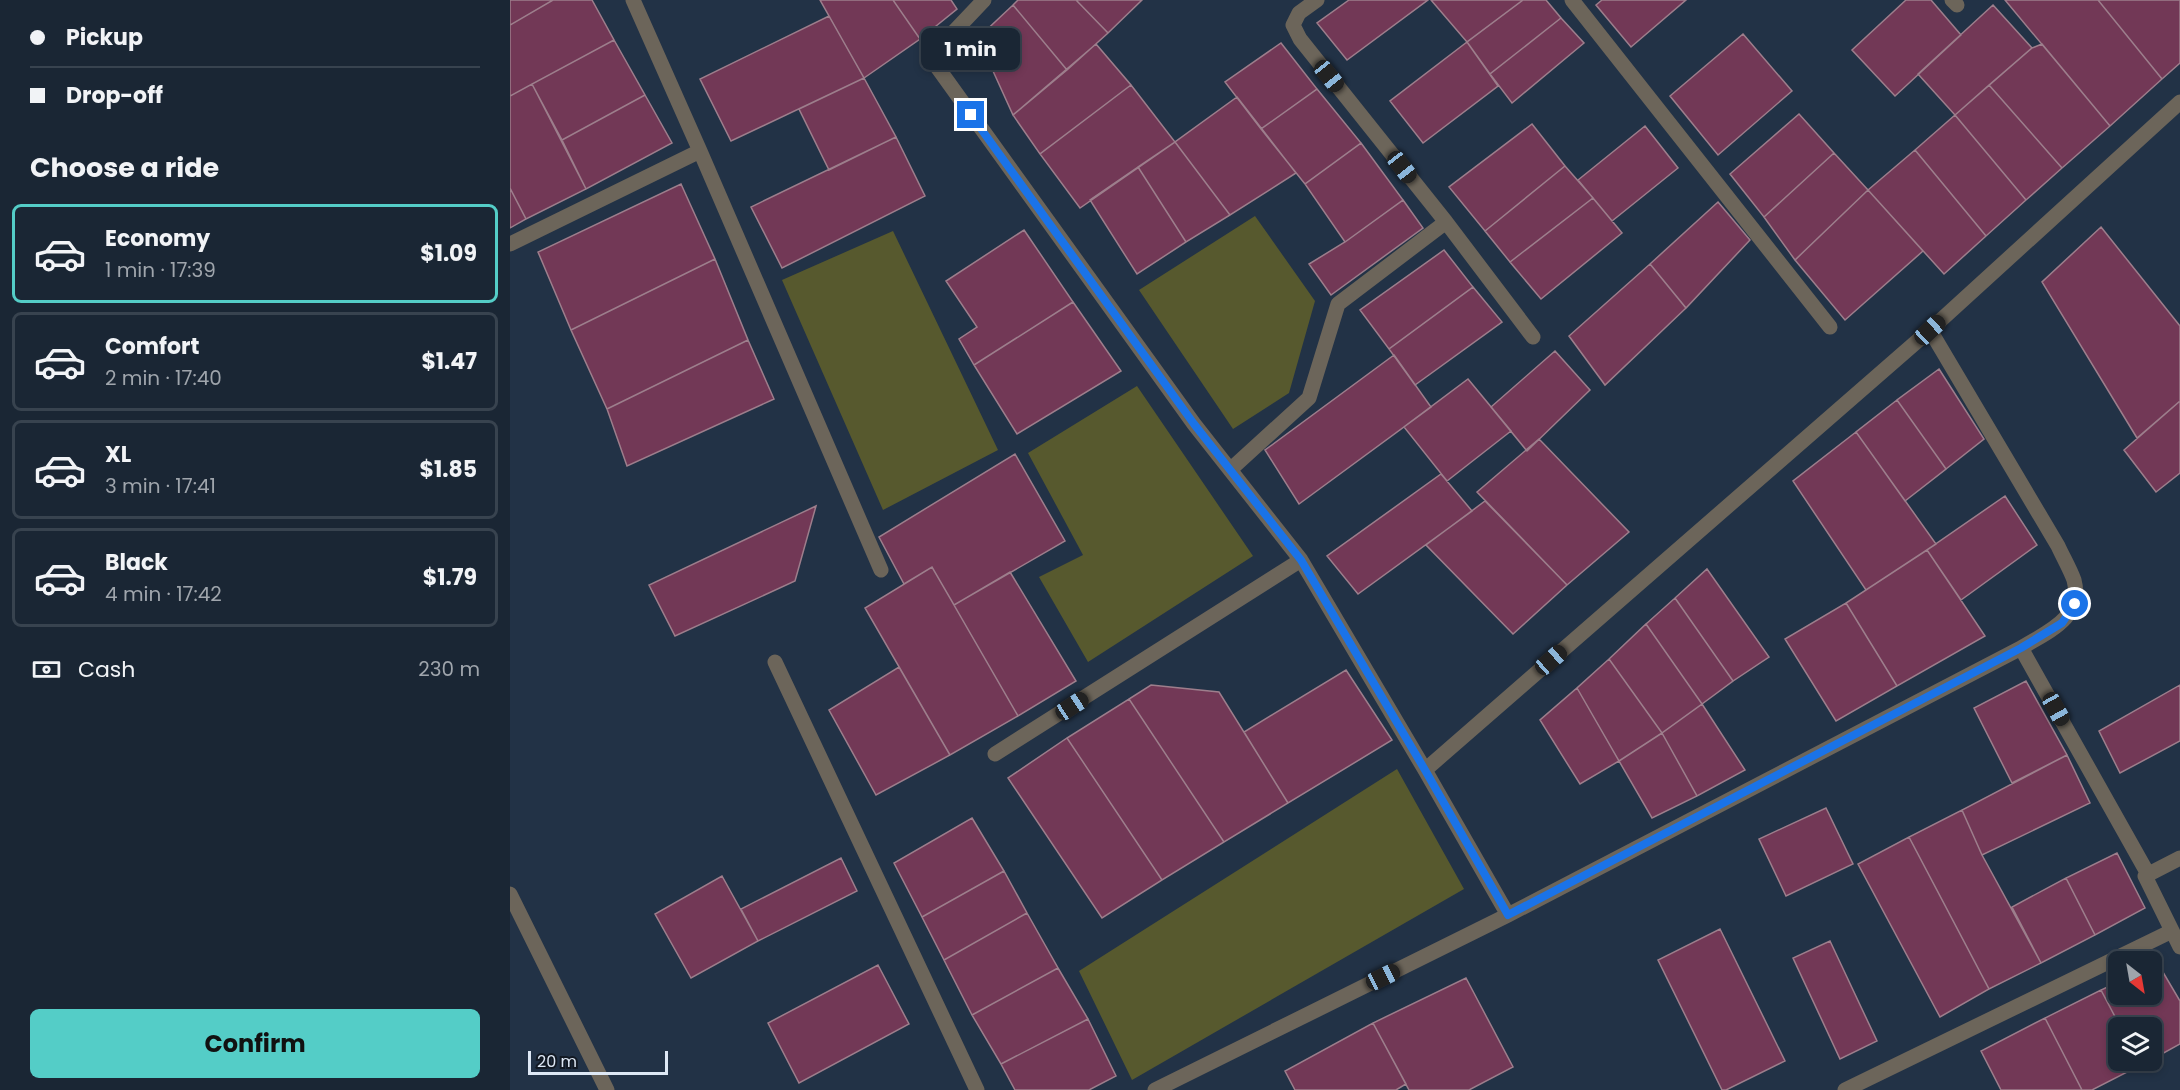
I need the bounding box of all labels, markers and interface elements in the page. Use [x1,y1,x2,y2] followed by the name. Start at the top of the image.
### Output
[66,22,143,53] text: Pickup
[922,28,1020,70] callout: 1 min
[944,35,997,63] text: 1 min
[1311,56,1347,96] car
[66,80,163,111] text: Drop-off
[957,101,984,128] route end
[1384,147,1420,187] car
[30,149,219,186] text: Choose a ride
[105,223,210,254] text: Economy
[33,227,87,281] icon: car
[420,238,477,269] text: $1.09
[105,256,216,284] text: 1 min · 17:39
[1911,311,1949,349] car
[105,331,199,362] text: Comfort
[33,335,87,389] icon: car
[421,346,477,377] text: $1.47
[105,364,222,392] text: 2 min · 17:40
[105,439,131,470] text: XL
[33,443,87,497] icon: car
[419,454,477,485] text: $1.85
[105,472,216,500] text: 3 min · 17:41
[105,547,168,578] text: Black
[33,551,87,605] icon: car
[423,562,477,593] text: $1.79
[105,580,222,608] text: 4 min · 17:42
[2061,590,2088,617] route start
[1532,641,1570,679] car
[30,653,63,686] icon: cash
[78,654,135,685] text: Cash
[418,655,480,683] text: 230 m
[1052,689,1092,723] car
[2039,689,2073,729] car
[2108,951,2162,1005] north arrow
[2108,951,2162,1071] map controls
[1363,961,1403,993] car
[30,1009,480,1078] button: Confirm
[2108,1017,2162,1071] button: layers
[528,1048,668,1076] scale bar
[537,1050,577,1073] text: 20 m

